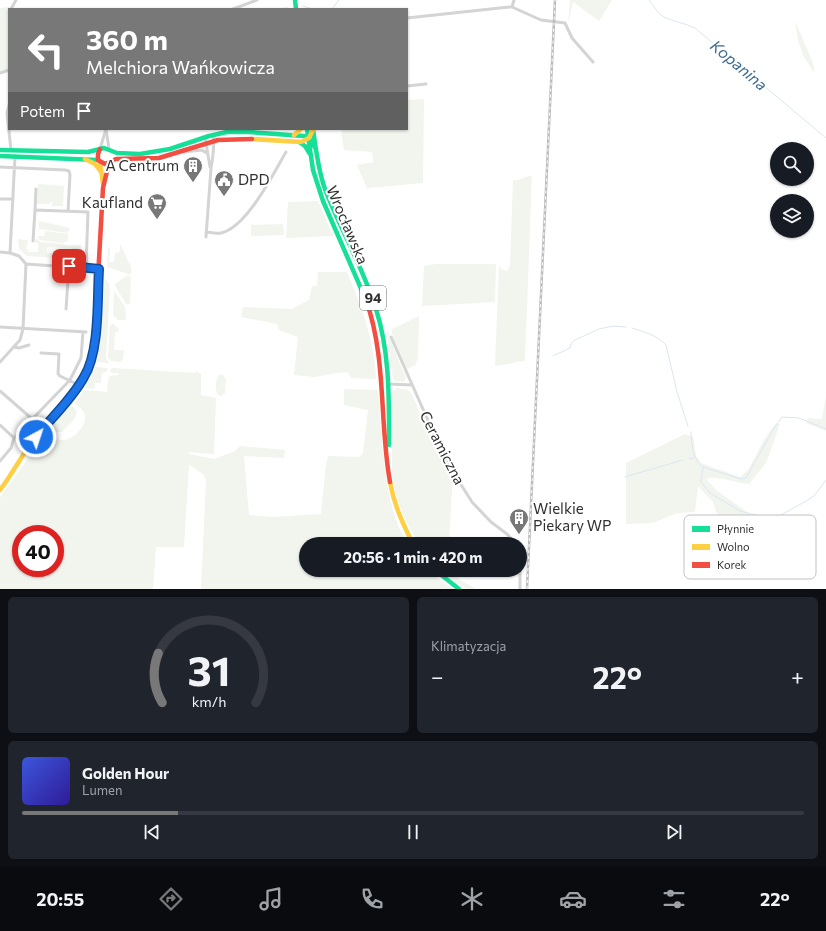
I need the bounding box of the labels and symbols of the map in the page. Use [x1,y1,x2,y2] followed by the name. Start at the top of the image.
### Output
[707,35,772,94] water label: Kopanina
[182,155,204,183] building icon: A Centrum
[105,156,179,174] place label: A Centrum
[213,169,235,197] public building icon: DPD
[238,170,270,188] place label: DPD
[323,183,373,267] street label: Wrocławska
[146,192,168,220] supermarket icon: Kaufland
[82,193,143,211] place label: Kaufland
[52,249,86,283] pin
[360,286,386,310] road number: 94
[417,408,469,487] street label: Ceramiczna
[15,416,57,458] position arrow
[533,499,612,534] place label: Wielkie Piekary WP
[508,507,530,535] building icon: Wielkie Piekary WP
[684,515,816,579] legend
[717,522,754,535] text: Płynnie
[12,525,64,577] speed limit sign: 40
[717,540,750,553] text: Wolno
[717,558,747,571] text: Korek

